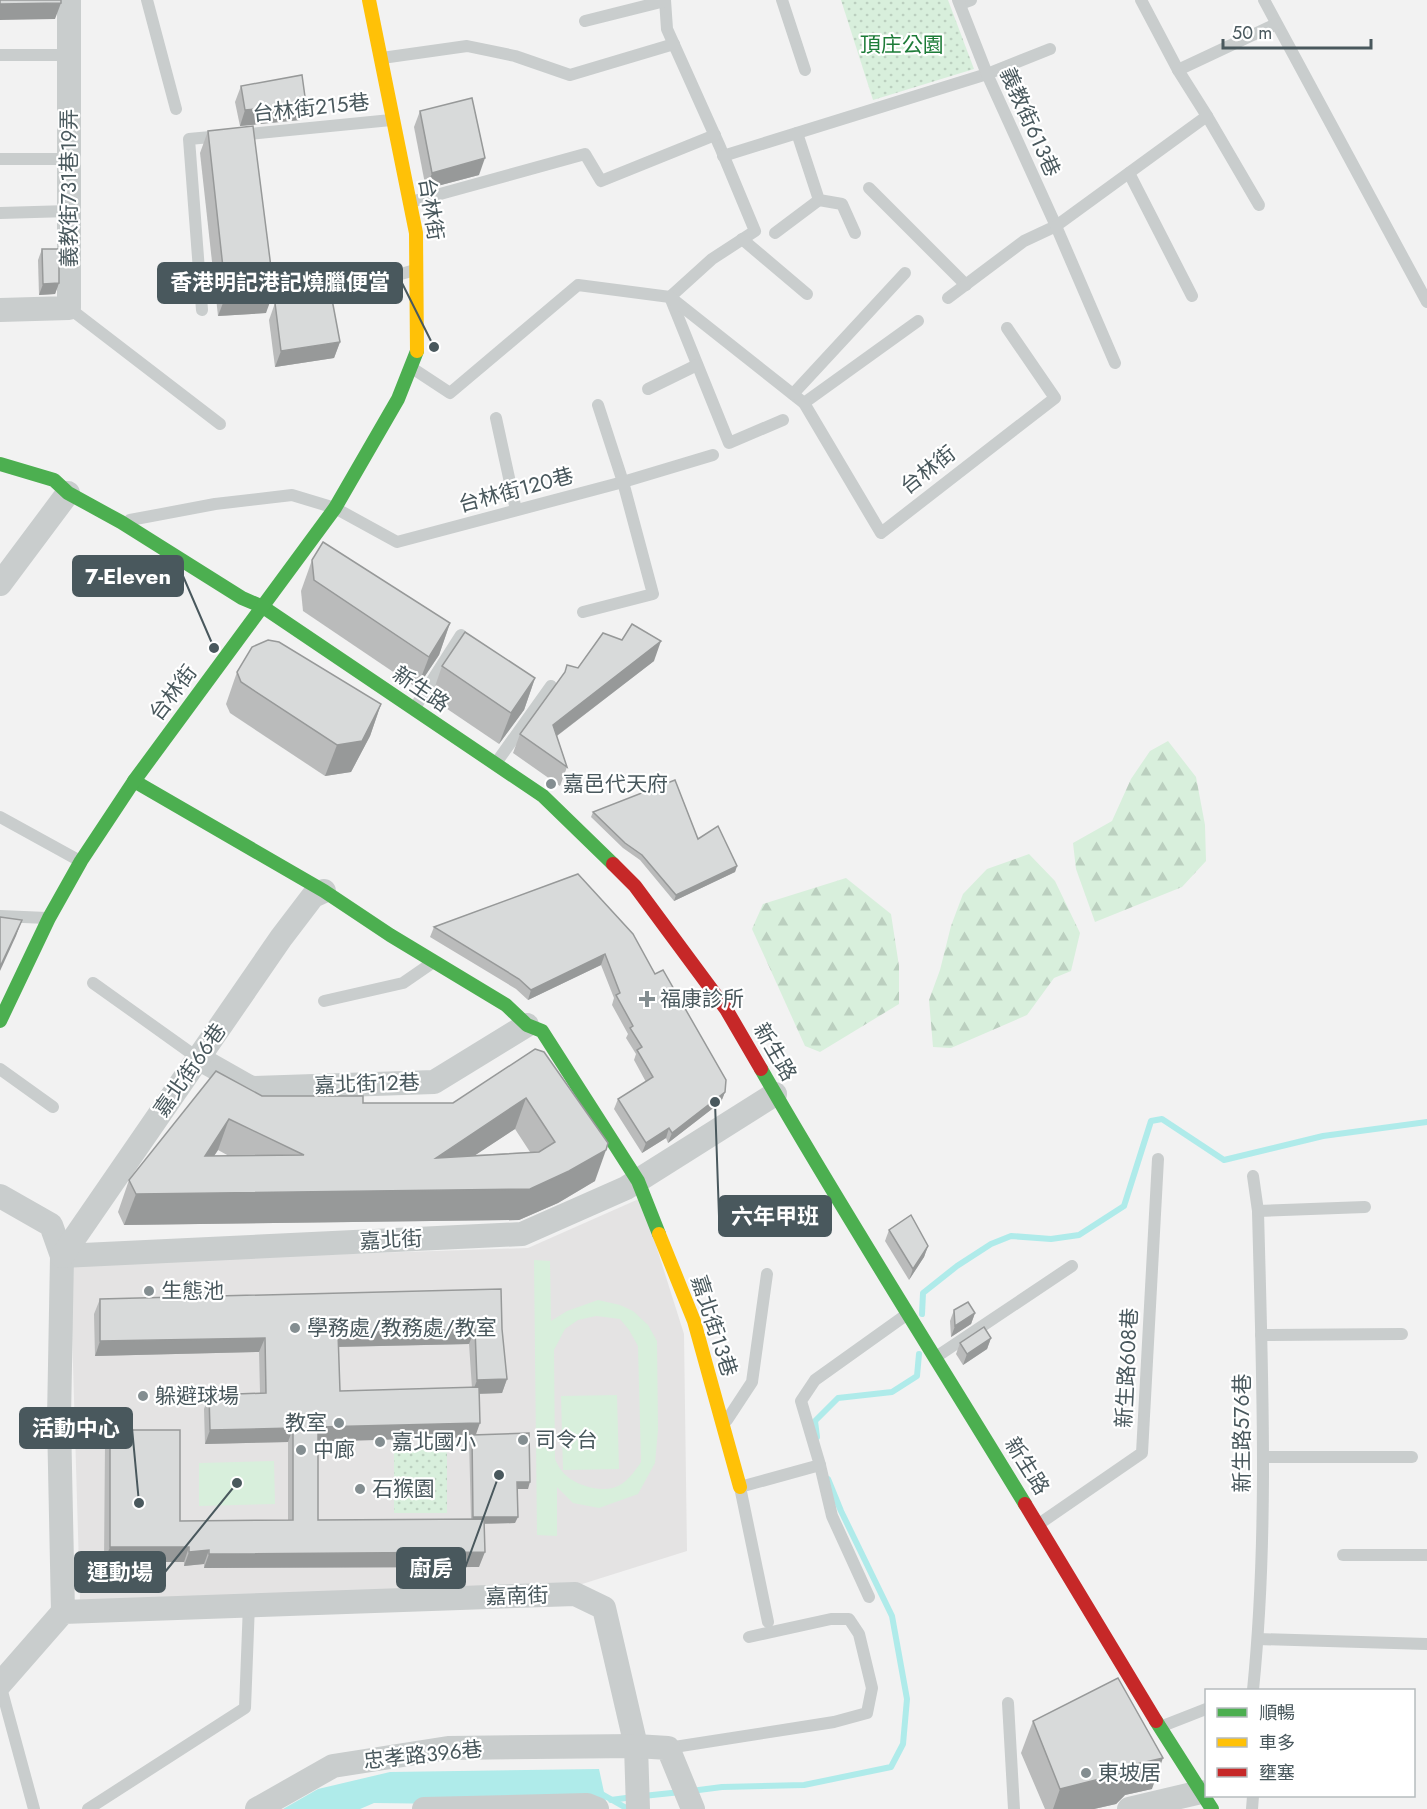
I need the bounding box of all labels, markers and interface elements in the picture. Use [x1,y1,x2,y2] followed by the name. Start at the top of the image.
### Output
[1223,12,1372,50] scale bar
[1232,20,1272,46] text: 50 m
[860,30,944,60] park label: 頂庄公園
[992,62,1068,182] street label: 義教街613巷
[251,87,371,129] street label: 台林街215巷
[54,109,84,267] street label: 義教街731巷19弄
[411,176,451,242] street label: 台林街
[158,263,402,303] callout: 香港明記港記燒臘便當
[170,266,390,298] text: 香港明記港記燒臘便當
[894,439,962,501] street label: 台林街
[455,460,577,520] street label: 台林街120巷
[73,556,183,596] callout: 7-Eleven
[85,560,171,592] text: 7-Eleven
[142,659,204,727] street label: 台林街
[386,659,456,719] street label: 新生路
[563,769,668,799] place label: 嘉邑代天府
[544,777,558,791] marker: 嘉邑代天府
[660,984,744,1014] place label: 福康診所
[638,990,656,1008] marker: 福康診所
[147,1017,233,1123] street label: 嘉北街66巷
[746,1017,804,1087] street label: 新生路
[314,1067,420,1101] street label: 嘉北街12巷
[719,1196,831,1236] callout: 六年甲班
[731,1200,819,1232] text: 六年甲班
[359,1223,423,1257] street label: 嘉北街
[684,1271,744,1381] street label: 嘉北街13巷
[161,1276,224,1306] place label: 生態池
[142,1284,156,1298] marker: 生態池
[1109,1307,1145,1429] street label: 新生路608巷
[307,1313,497,1343] place label: 學務處/教務處/教室
[288,1321,302,1335] marker: 學務處/教務處/教室
[1227,1374,1257,1492] street label: 新生路576巷
[155,1381,239,1411] place label: 躲避球場
[136,1389,150,1403] marker: 躲避球場
[20,1408,132,1448] callout: 活動中心
[285,1408,327,1438] place label: 教室
[32,1412,120,1444] text: 活動中心
[332,1416,346,1430] marker: 教室
[535,1425,598,1455] place label: 司令台
[392,1427,476,1457] place label: 嘉北國小
[998,1431,1056,1501] street label: 新生路
[516,1433,530,1447] marker: 司令台
[313,1435,355,1465] place label: 中廊
[373,1435,387,1449] marker: 嘉北國小
[294,1443,308,1457] marker: 中廊
[372,1474,435,1504] place label: 石猴園
[353,1482,367,1496] marker: 石猴園
[397,1548,465,1588] callout: 廚房
[75,1552,165,1592] callout: 運動場
[409,1552,453,1584] text: 廚房
[87,1556,153,1588] text: 運動場
[485,1580,549,1612] street label: 嘉南街
[1205,1689,1415,1797] legend
[1259,1700,1295,1726] text: 順暢
[1259,1730,1295,1756] text: 車多
[362,1734,484,1776] street label: 忠孝路396巷
[1098,1758,1161,1788] place label: 東坡居
[1259,1760,1295,1786] text: 壅塞
[1079,1766,1093,1780] marker: 東坡居

